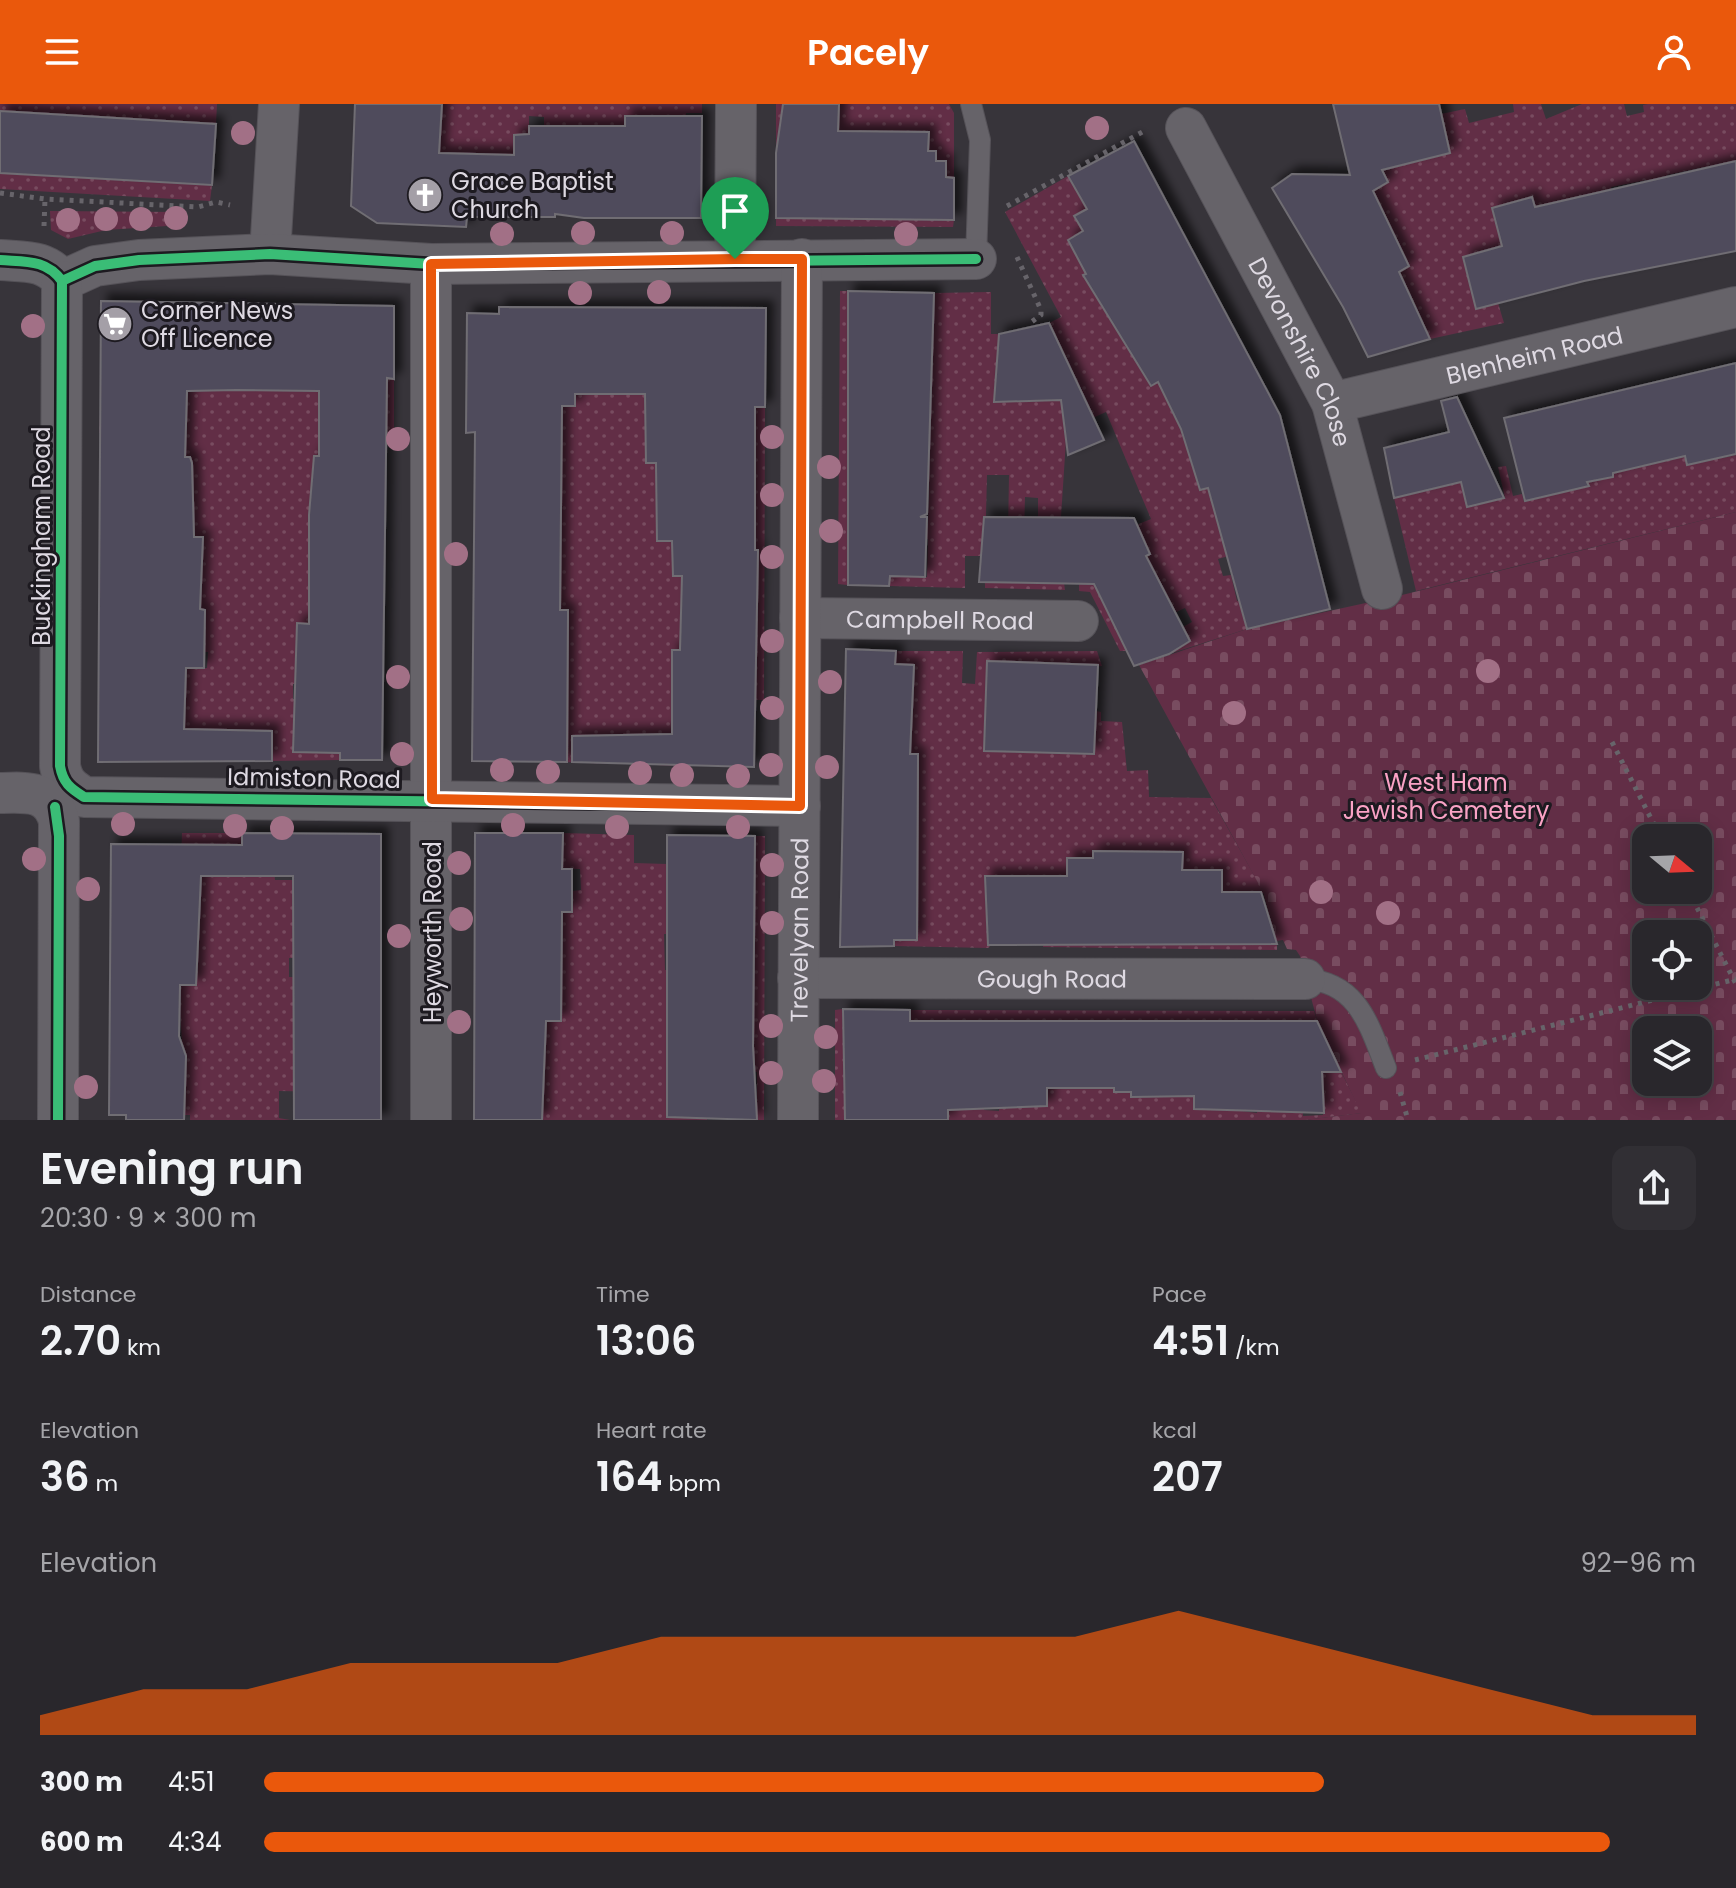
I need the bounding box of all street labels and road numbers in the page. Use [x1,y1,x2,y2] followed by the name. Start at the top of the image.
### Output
[1241,251,1359,450] street label: Devonshire Close
[1443,318,1626,392] street label: Blenheim Road
[25,426,58,646] street label: Buckingham Road
[846,602,1034,637] street label: Campbell Road
[227,760,401,796] street label: Idmiston Road
[782,837,816,1023] street label: Trevelyan Road
[416,841,449,1023] street label: Heyworth Road
[977,962,1127,995] street label: Gough Road

